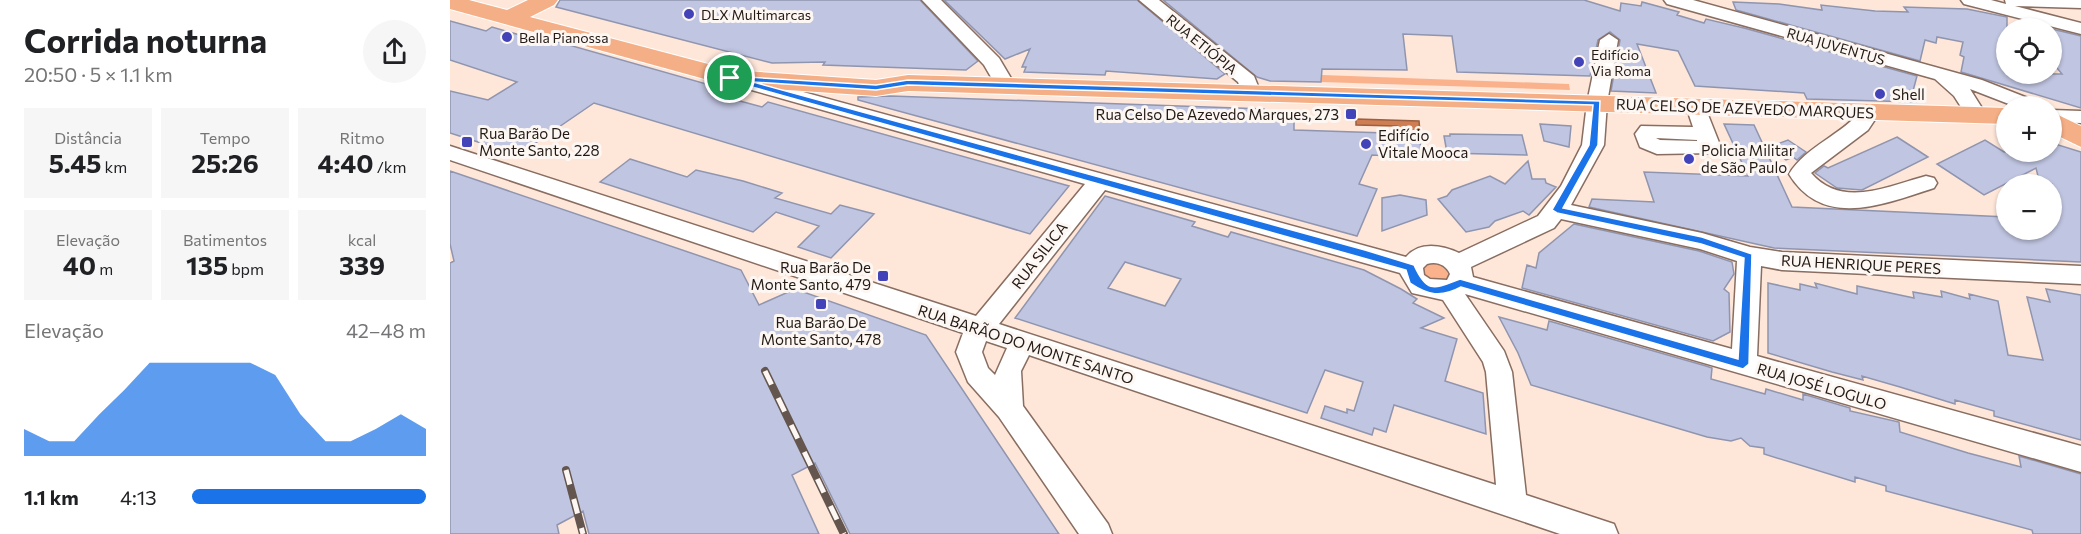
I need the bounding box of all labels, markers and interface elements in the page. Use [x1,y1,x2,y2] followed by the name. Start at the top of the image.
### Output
[701,6,811,23] place label: DLX Multimarcas
[682,7,696,21] marker: DLX Multimarcas
[1163,10,1241,78] street label: RUA ETIÓPIA
[1996,18,2062,240] map controls
[1996,18,2062,84] button: locate
[24,19,267,60] text: Corrida noturna
[363,20,426,83] button: share
[1785,24,1887,68] street label: RUA JUVENTUS
[519,29,609,46] place label: Bella Pianossa
[500,30,514,44] marker: Bella Pianossa
[1591,46,1651,79] place label: Edifício Via Roma
[704,52,755,103] pin
[1572,55,1586,69] marker: Edifício Via Roma
[713,61,746,94] icon: arrive
[24,62,173,86] text: 20:50 · 5 × 1.1 km
[1892,85,1925,103] place label: Shell
[1873,87,1887,101] marker: Shell
[1616,95,1875,122] street label: RUA CELSO DE AZEVEDO MARQUES
[1996,96,2062,162] button: +
[1095,105,1339,123] place label: Rua Celso De Azevedo Marques, 273
[1344,107,1358,121] marker: Rua Celso De Azevedo Marques, 273
[479,124,600,159] place label: Rua Barão De Monte Santo, 228
[1378,126,1468,161] place label: Edifício Vitale Mooca
[54,128,122,147] text: Distância
[200,128,250,147] text: Tempo
[340,128,384,147] text: Ritmo
[460,135,474,149] marker: Rua Barão De Monte Santo, 228
[1359,137,1373,151] marker: Edifício Vitale Mooca
[1701,141,1795,176] place label: Policia Militar de São Paulo
[49,147,101,178] text: 5.45
[191,147,259,178] text: 25:26
[318,147,374,178] text: 4:40
[1682,152,1696,166] marker: Policia Militar de São Paulo
[101,157,127,176] text: km
[374,157,406,176] text: /km
[1996,174,2062,240] button: −
[1007,218,1071,292] street label: RUA SILICA
[56,230,120,249] text: Elevação
[183,230,267,249] text: Batimentos
[348,230,376,249] text: kcal
[63,249,96,280] text: 40
[186,249,228,280] text: 135
[339,249,385,280] text: 339
[1781,251,1942,277] street label: RUA HENRIQUE PERES
[750,258,871,293] place label: Rua Barão De Monte Santo, 479
[96,259,113,278] text: m
[228,259,264,278] text: bpm
[876,269,890,283] marker: Rua Barão De Monte Santo, 479
[814,297,828,311] marker: Rua Barão De Monte Santo, 478
[916,301,1136,387] street label: RUA BARÃO DO MONTE SANTO
[761,313,881,348] place label: Rua Barão De Monte Santo, 478
[24,318,104,342] text: Elevação
[346,318,426,342] text: 42–48 m
[1755,358,1889,413] street label: RUA JOSÉ LOGULO
[24,485,79,509] text: 1.1 km
[120,485,157,509] text: 4:13

